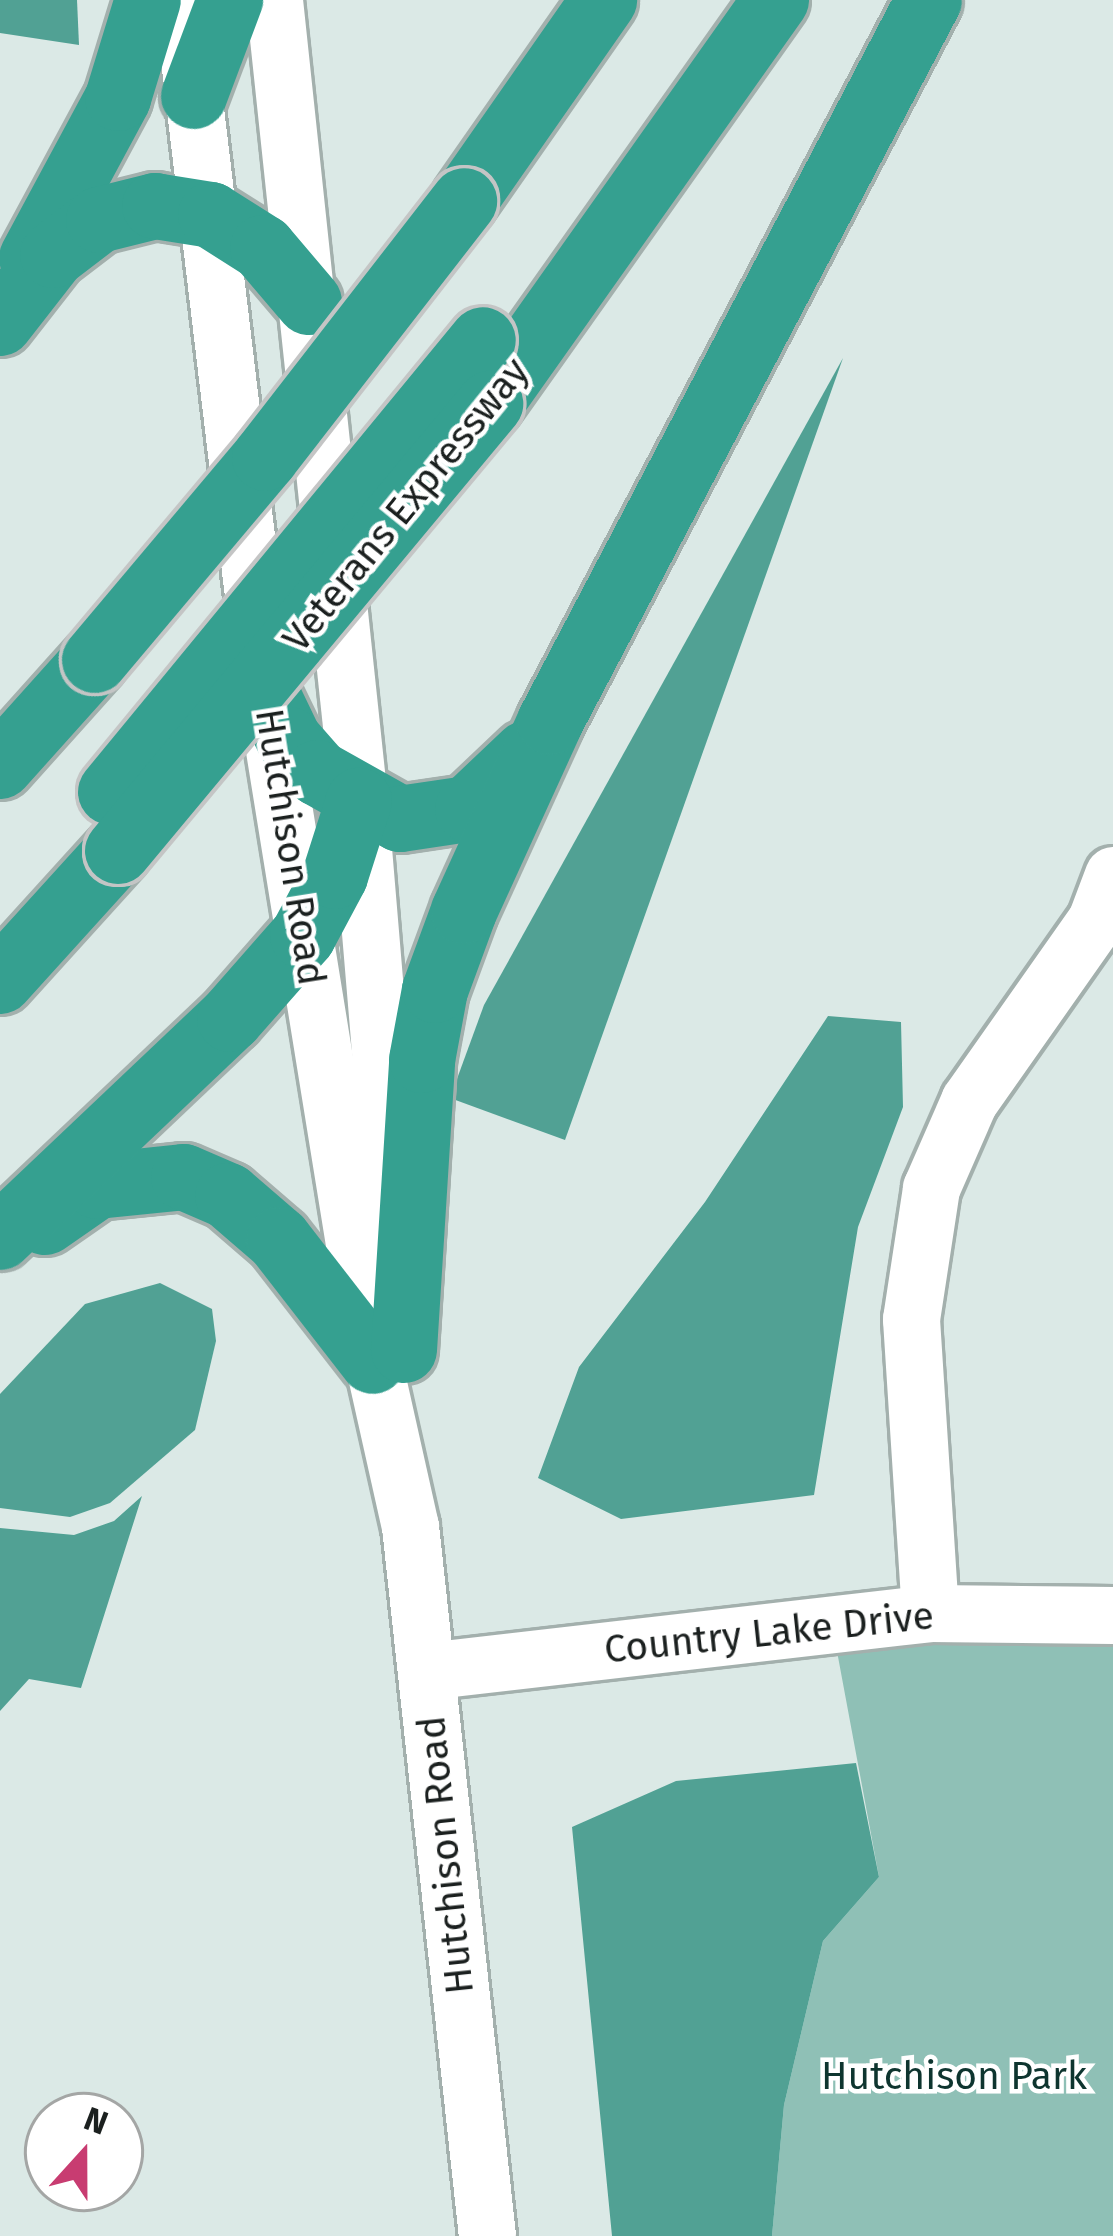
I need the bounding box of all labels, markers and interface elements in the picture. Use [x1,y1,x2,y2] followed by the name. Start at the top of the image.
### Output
[273,349,539,661] street label: Veterans Expressway
[245,705,335,989] street label: Hutchison Road
[602,1592,936,1674] street label: Country Lake Drive
[408,1714,484,1996] street label: Hutchison Road
[821,2053,1087,2099] park label: Hutchison Park
[24,2092,144,2212] north arrow
[78,2099,113,2144] text: N

